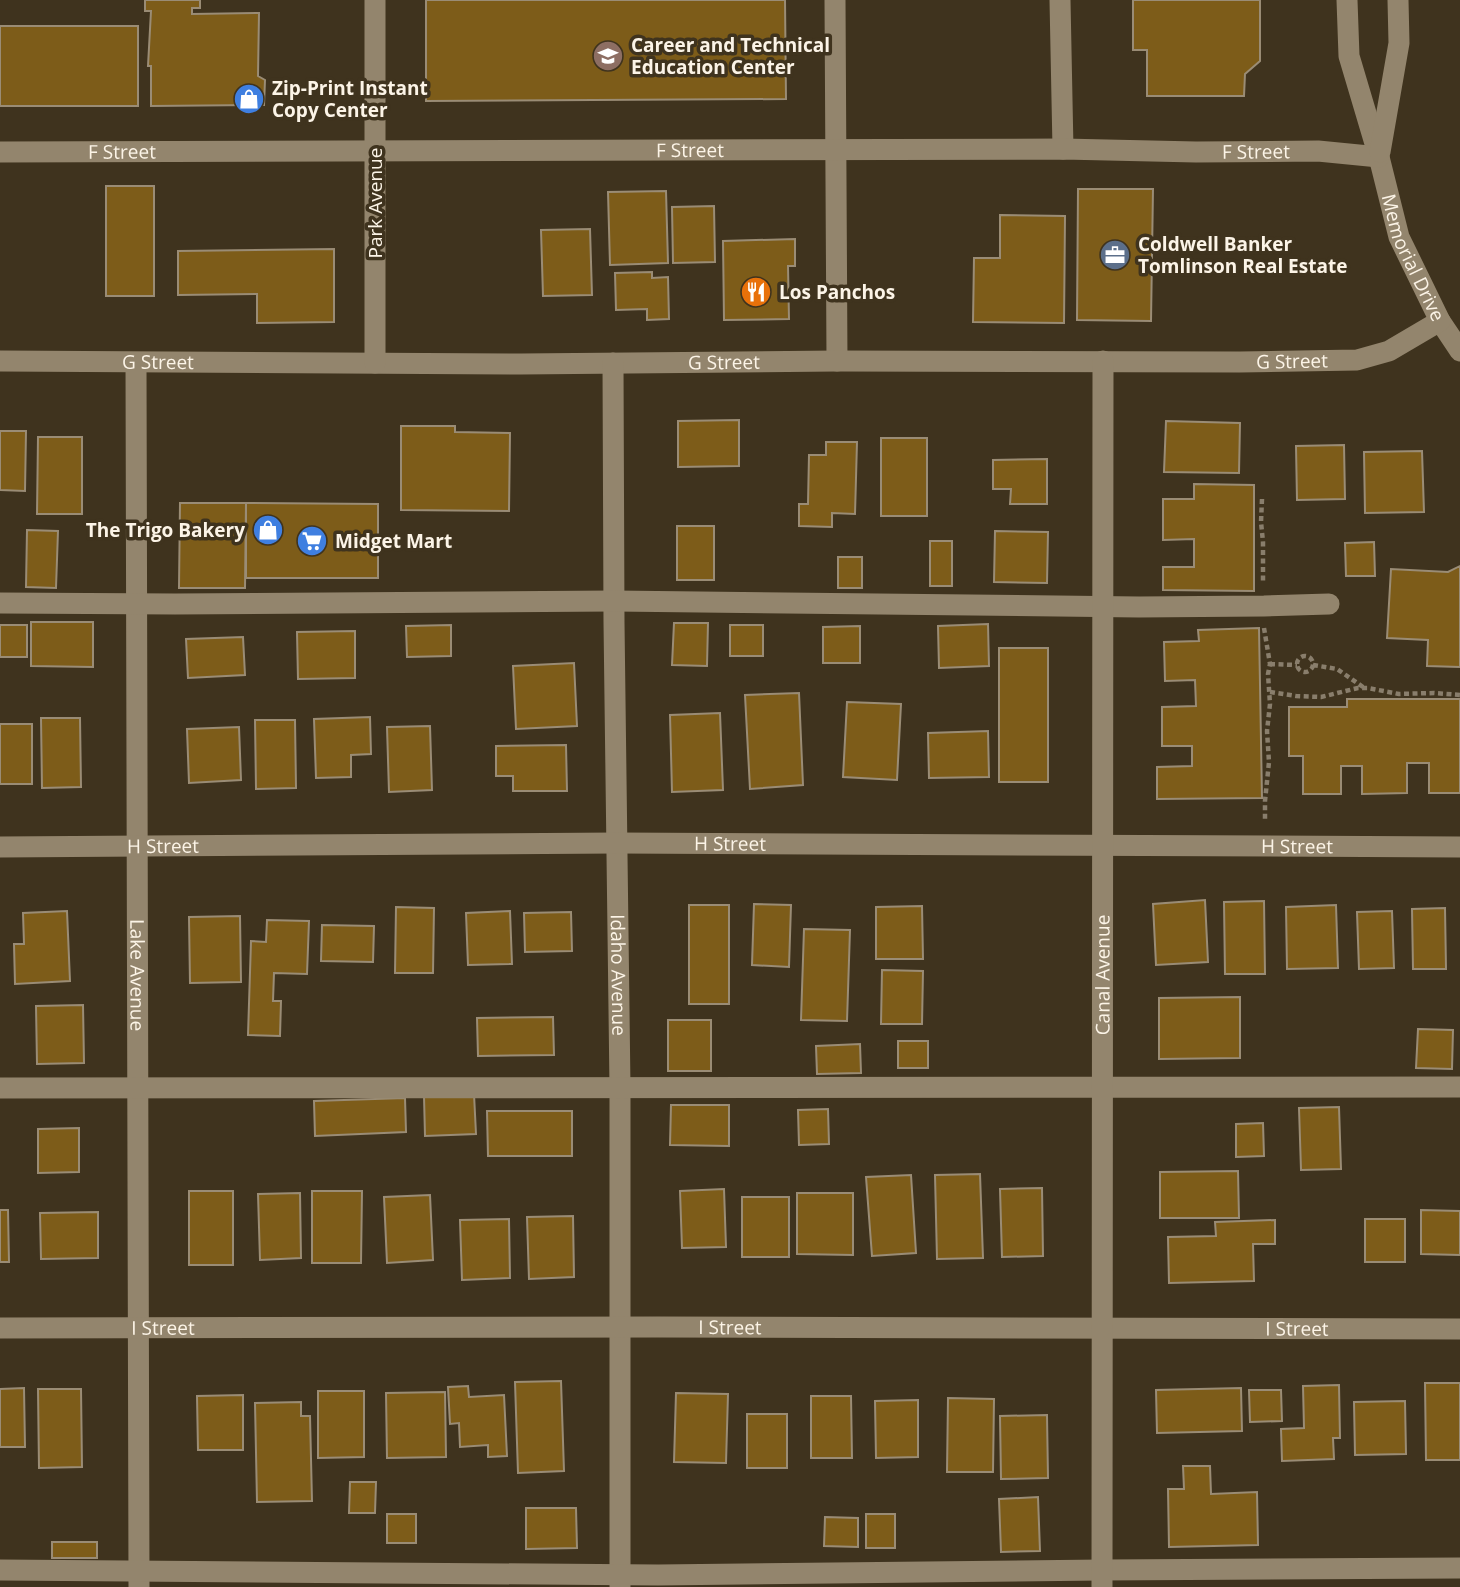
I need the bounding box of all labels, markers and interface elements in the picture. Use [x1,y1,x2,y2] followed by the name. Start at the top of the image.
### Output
[631,32,830,80] place label: Career and Technical Education Center
[591,39,625,73] school or university icon: Career and Technical Education Center
[272,75,428,123] place label: Zip-Print Instant Copy Center
[232,82,266,116] shop icon: Zip-Print Instant Copy Center
[656,137,724,163] street label: F Street
[1222,138,1290,165] street label: F Street
[88,139,156,165] street label: F Street
[362,148,388,258] street label: Park Avenue
[1376,191,1451,326] street label: Memorial Drive
[1138,231,1347,279] place label: Coldwell Banker Tomlinson Real Estate
[1098,238,1132,272] office icon: Coldwell Banker Tomlinson Real Estate
[739,275,773,309] restaurant icon: Los Panchos
[779,279,895,305] place label: Los Panchos
[1256,347,1328,375] street label: G Street
[122,349,194,375] street label: G Street
[688,349,760,375] street label: G Street
[251,513,285,547] shop icon: The Trigo Bakery
[86,517,245,543] place label: The Trigo Bakery
[295,524,329,558] supermarket icon: Midget Mart
[335,528,452,554] place label: Midget Mart
[694,830,766,857] street label: H Street
[127,833,199,859] street label: H Street
[1261,833,1333,859] street label: H Street
[605,914,632,1036] street label: Idaho Avenue
[1089,915,1116,1035] street label: Canal Avenue
[124,919,151,1031] street label: Lake Avenue
[698,1314,762,1340] street label: I Street
[131,1315,195,1341] street label: I Street
[1265,1316,1329,1342] street label: I Street

